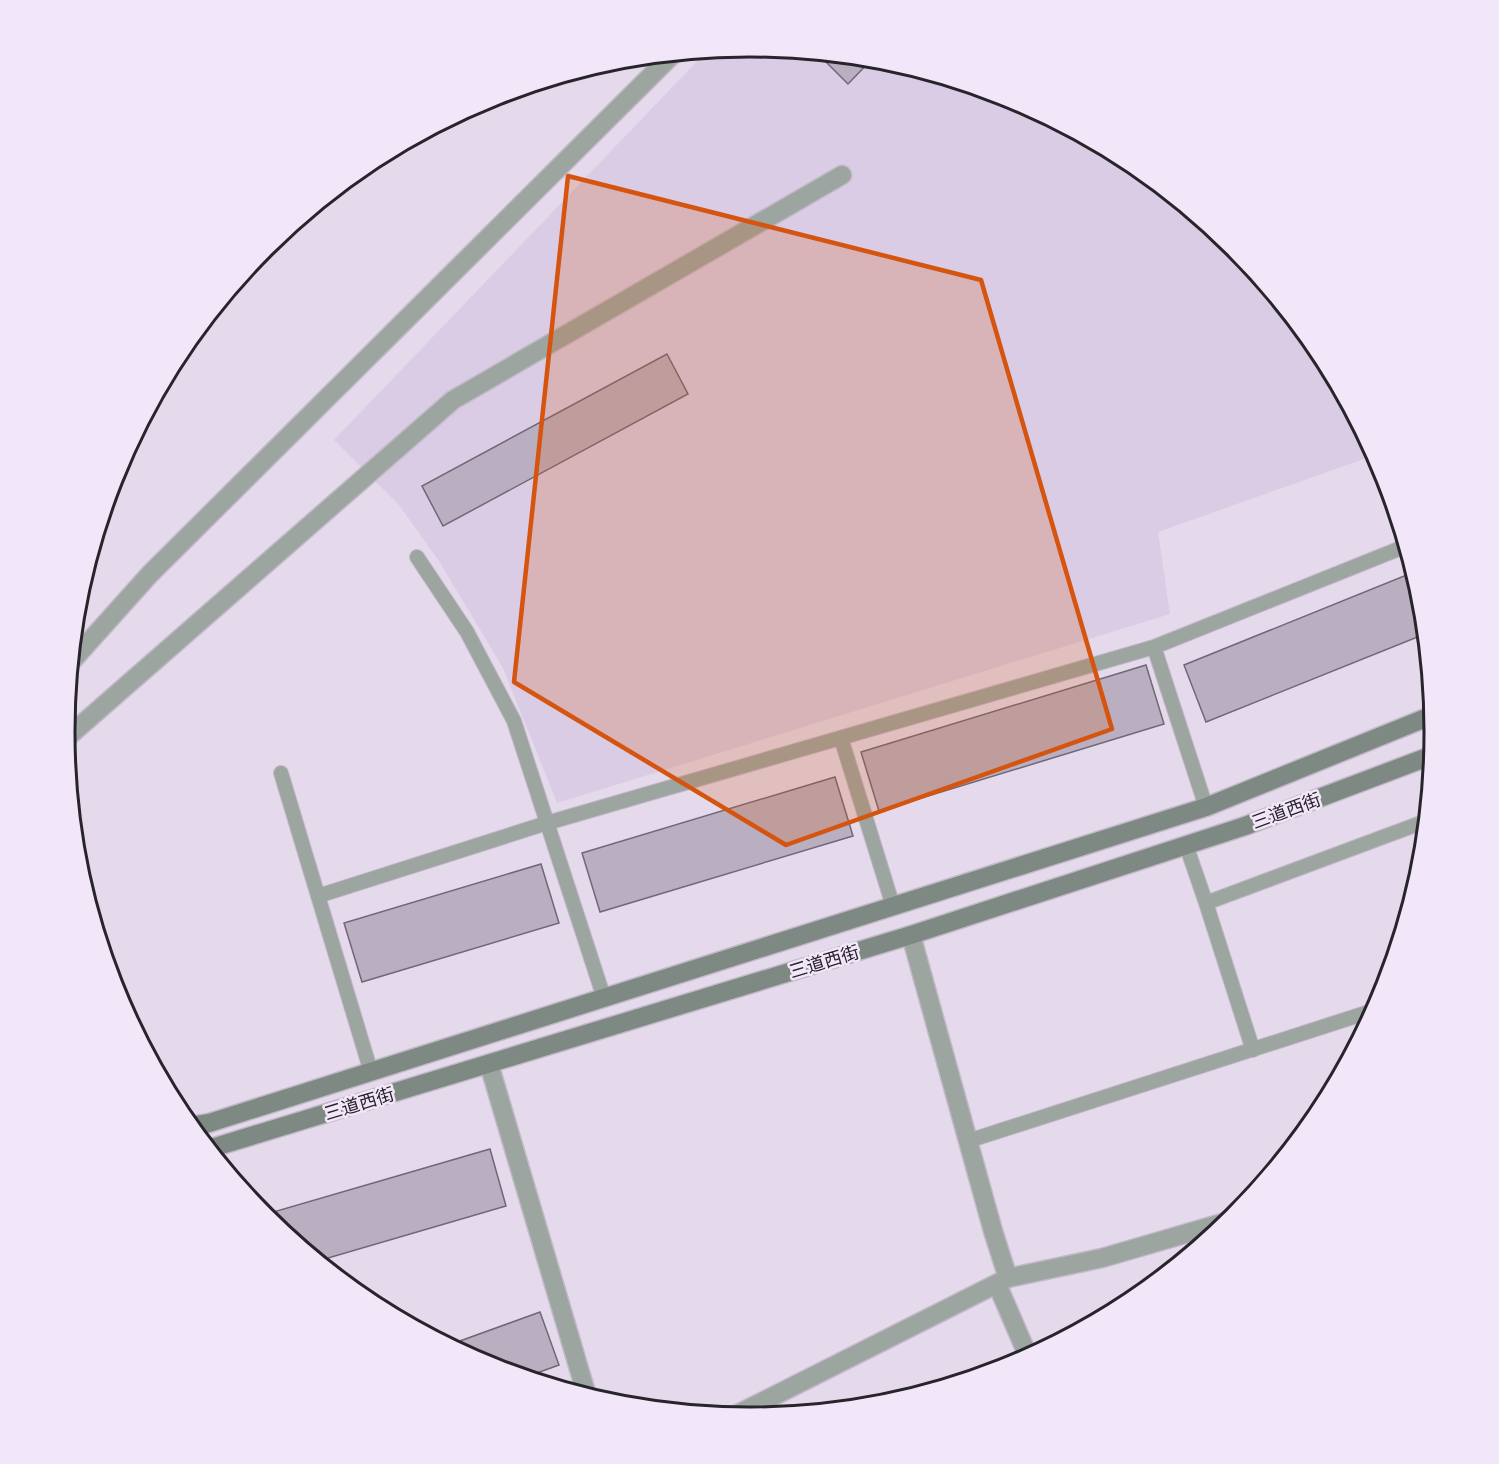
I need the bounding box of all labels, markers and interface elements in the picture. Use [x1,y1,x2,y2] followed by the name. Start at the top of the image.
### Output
[1248,787,1324,833] street label: 三道西街
[786,940,862,982] street label: 三道西街
[321,1082,397,1124] street label: 三道西街

